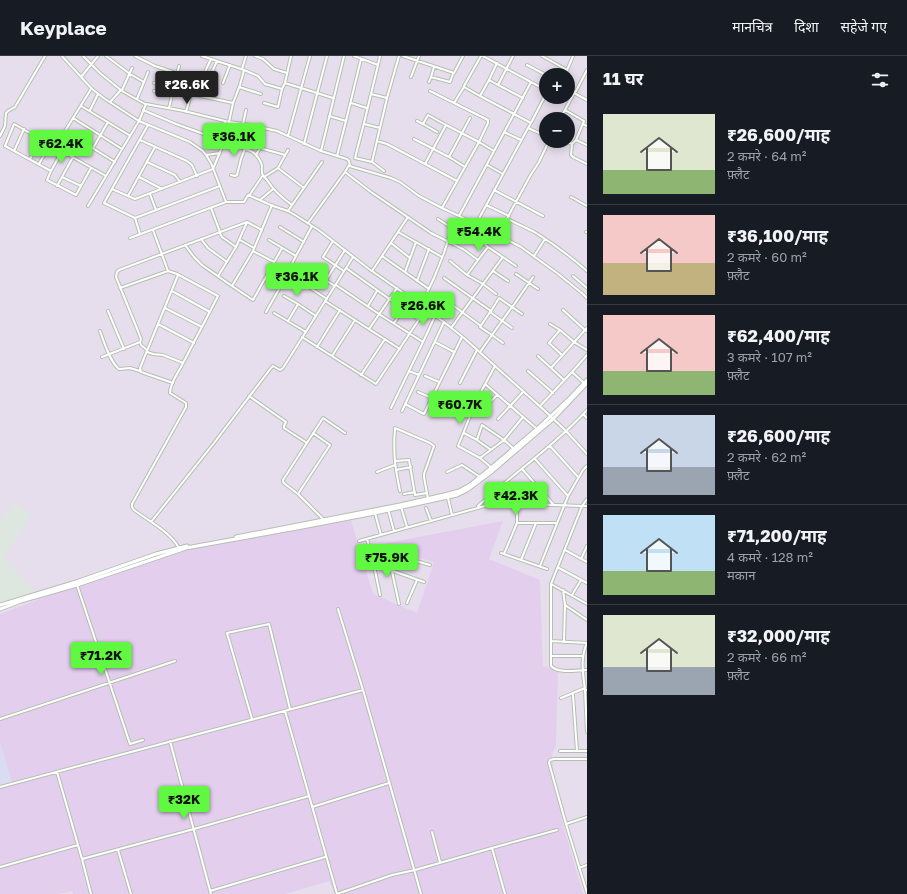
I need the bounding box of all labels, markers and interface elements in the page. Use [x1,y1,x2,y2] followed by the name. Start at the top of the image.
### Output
[20,16,107,39] text: Keyplace
[732,18,772,35] text: मानचित्र
[794,18,819,35] text: दिशा
[841,18,887,35] text: सहेजे गए
[539,68,575,148] map controls
[539,68,575,104] button: +
[603,68,643,89] text: 11 घर
[869,69,891,91] icon: filters
[154,71,220,105] pin: ₹26.6K
[164,76,210,92] text: ₹26.6K
[539,112,575,148] button: −
[201,123,267,157] pin: ₹36.1K
[727,124,830,145] text: ₹26,600/माह
[212,128,256,144] text: ₹36.1K
[28,130,94,164] pin: ₹62.4K
[635,130,683,178] icon: home
[38,135,84,151] text: ₹62.4K
[727,148,807,164] text: 2 कमरे · 64 m²
[727,166,750,182] text: फ़्लैट
[446,218,512,252] pin: ₹54.4K
[456,223,502,239] text: ₹54.4K
[727,225,828,246] text: ₹36,100/माह
[635,231,683,279] icon: home
[727,249,807,265] text: 2 कमरे · 60 m²
[264,263,330,297] pin: ₹36.1K
[727,267,750,283] text: फ़्लैट
[275,268,319,284] text: ₹36.1K
[390,292,456,326] pin: ₹26.6K
[400,297,446,313] text: ₹26.6K
[727,325,830,346] text: ₹62,400/माह
[635,331,683,379] icon: home
[727,349,812,365] text: 3 कमरे · 107 m²
[727,367,750,383] text: फ़्लैट
[427,391,493,425] pin: ₹60.7K
[438,396,482,412] text: ₹60.7K
[727,425,830,446] text: ₹26,600/माह
[635,431,683,479] icon: home
[727,449,806,465] text: 2 कमरे · 62 m²
[727,467,750,483] text: फ़्लैट
[483,482,549,516] pin: ₹42.3K
[493,487,539,503] text: ₹42.3K
[727,525,827,546] text: ₹71,200/माह
[635,531,683,579] icon: home
[354,544,420,578] pin: ₹75.9K
[365,549,409,565] text: ₹75.9K
[727,549,813,565] text: 4 कमरे · 128 m²
[727,567,755,583] text: मकान
[727,625,830,646] text: ₹32,000/माह
[635,631,683,679] icon: home
[68,642,134,676] pin: ₹71.2K
[80,647,122,663] text: ₹71.2K
[727,649,806,665] text: 2 कमरे · 66 m²
[727,667,750,683] text: फ़्लैट
[160,786,208,820] pin: ₹32K
[168,791,200,807] text: ₹32K

